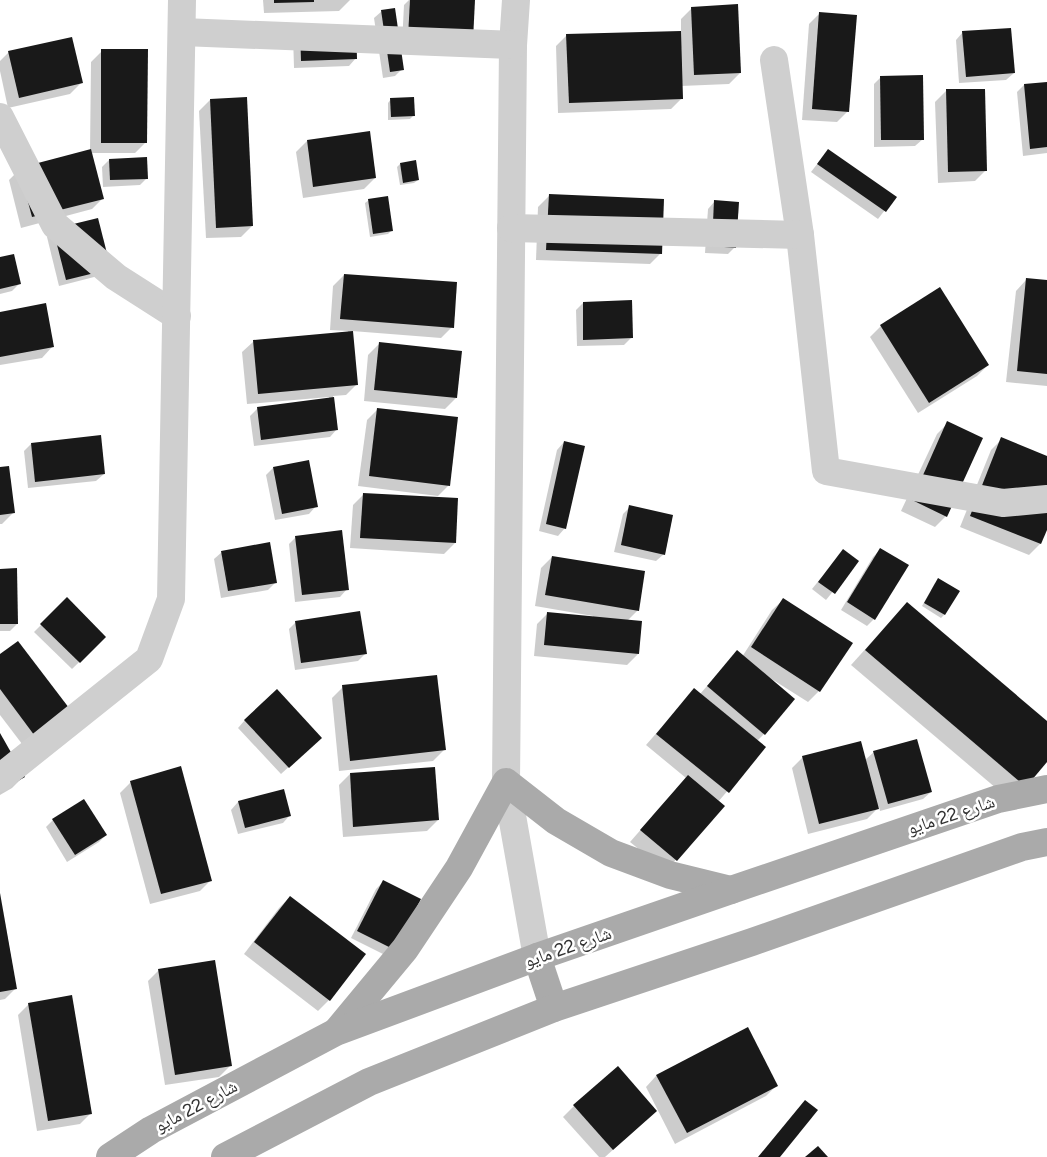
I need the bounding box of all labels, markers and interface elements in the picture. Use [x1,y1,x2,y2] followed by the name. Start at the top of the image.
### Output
[905,791,997,839] street label: شارع 22 مايو
[522,922,614,972] street label: شارع 22 مايو
[151,1075,241,1137] street label: شارع 22 مايو

